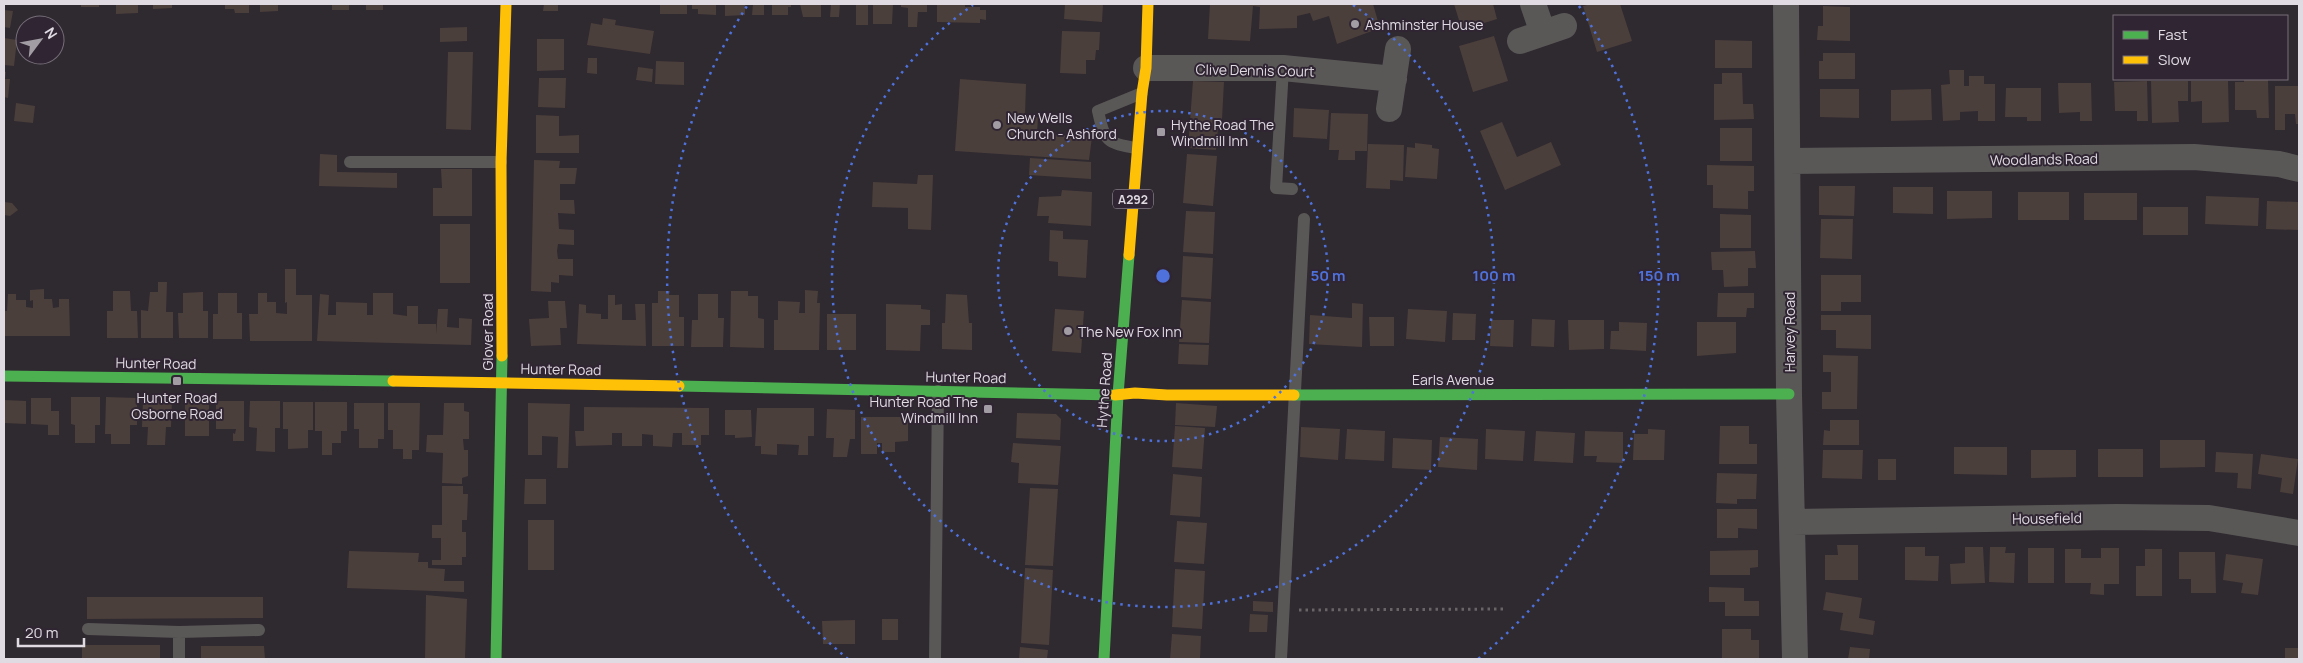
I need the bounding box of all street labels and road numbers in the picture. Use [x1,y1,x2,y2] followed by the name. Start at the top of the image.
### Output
[1195,59,1315,81] street label: Clive Dennis Court
[1990,149,2098,169] street label: Woodlands Road
[1113,190,1153,208] road number: A292
[1780,292,1799,372] street label: Harvey Road
[478,293,497,371] street label: Glover Road
[1092,352,1116,428] street label: Hythe Road
[115,353,197,373] street label: Hunter Road
[520,359,602,379] street label: Hunter Road
[925,367,1007,387] street label: Hunter Road
[1412,370,1494,389] street label: Earls Avenue
[2012,508,2082,528] street label: Housefield

